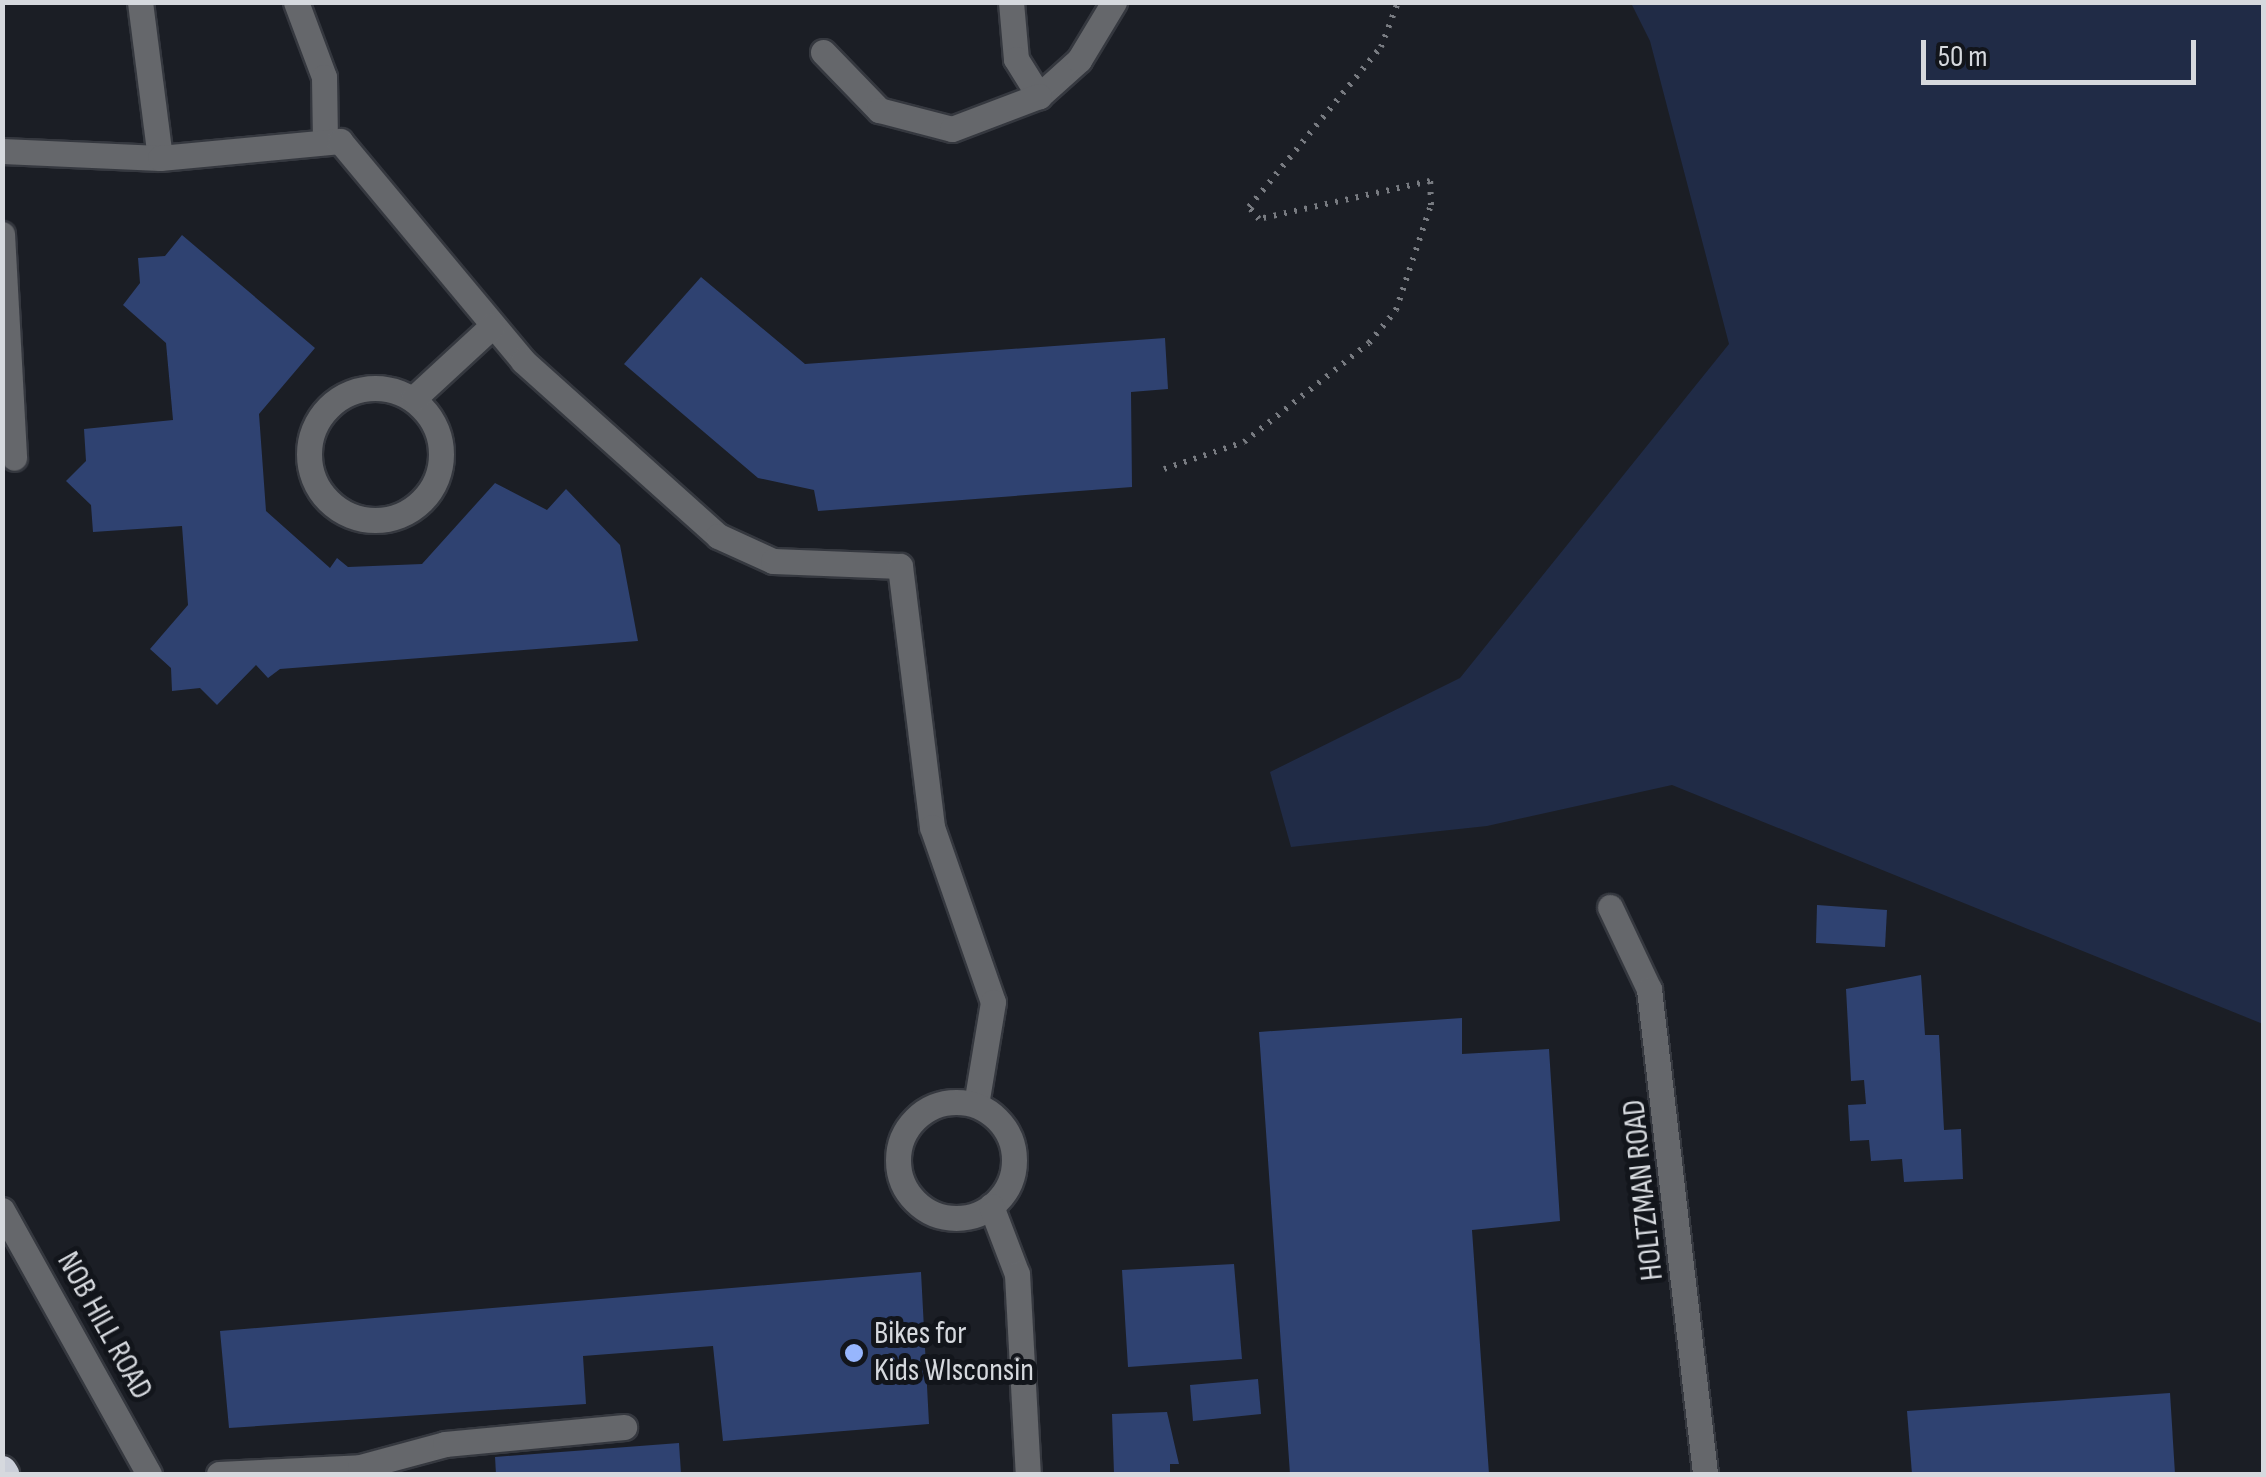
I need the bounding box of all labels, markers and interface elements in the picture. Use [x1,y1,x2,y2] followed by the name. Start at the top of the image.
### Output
[1926,20,2201,82] scale bar
[1938,39,1987,75] text: 50 m
[1615,1098,1673,1282] street label: HOLTZMAN ROAD
[48,1246,160,1406] street label: NOB HILL ROAD
[874,1316,1034,1391] place label: Bikes for Kids WIsconsin
[843,1342,865,1364] marker: Bikes for Kids WIsconsin

